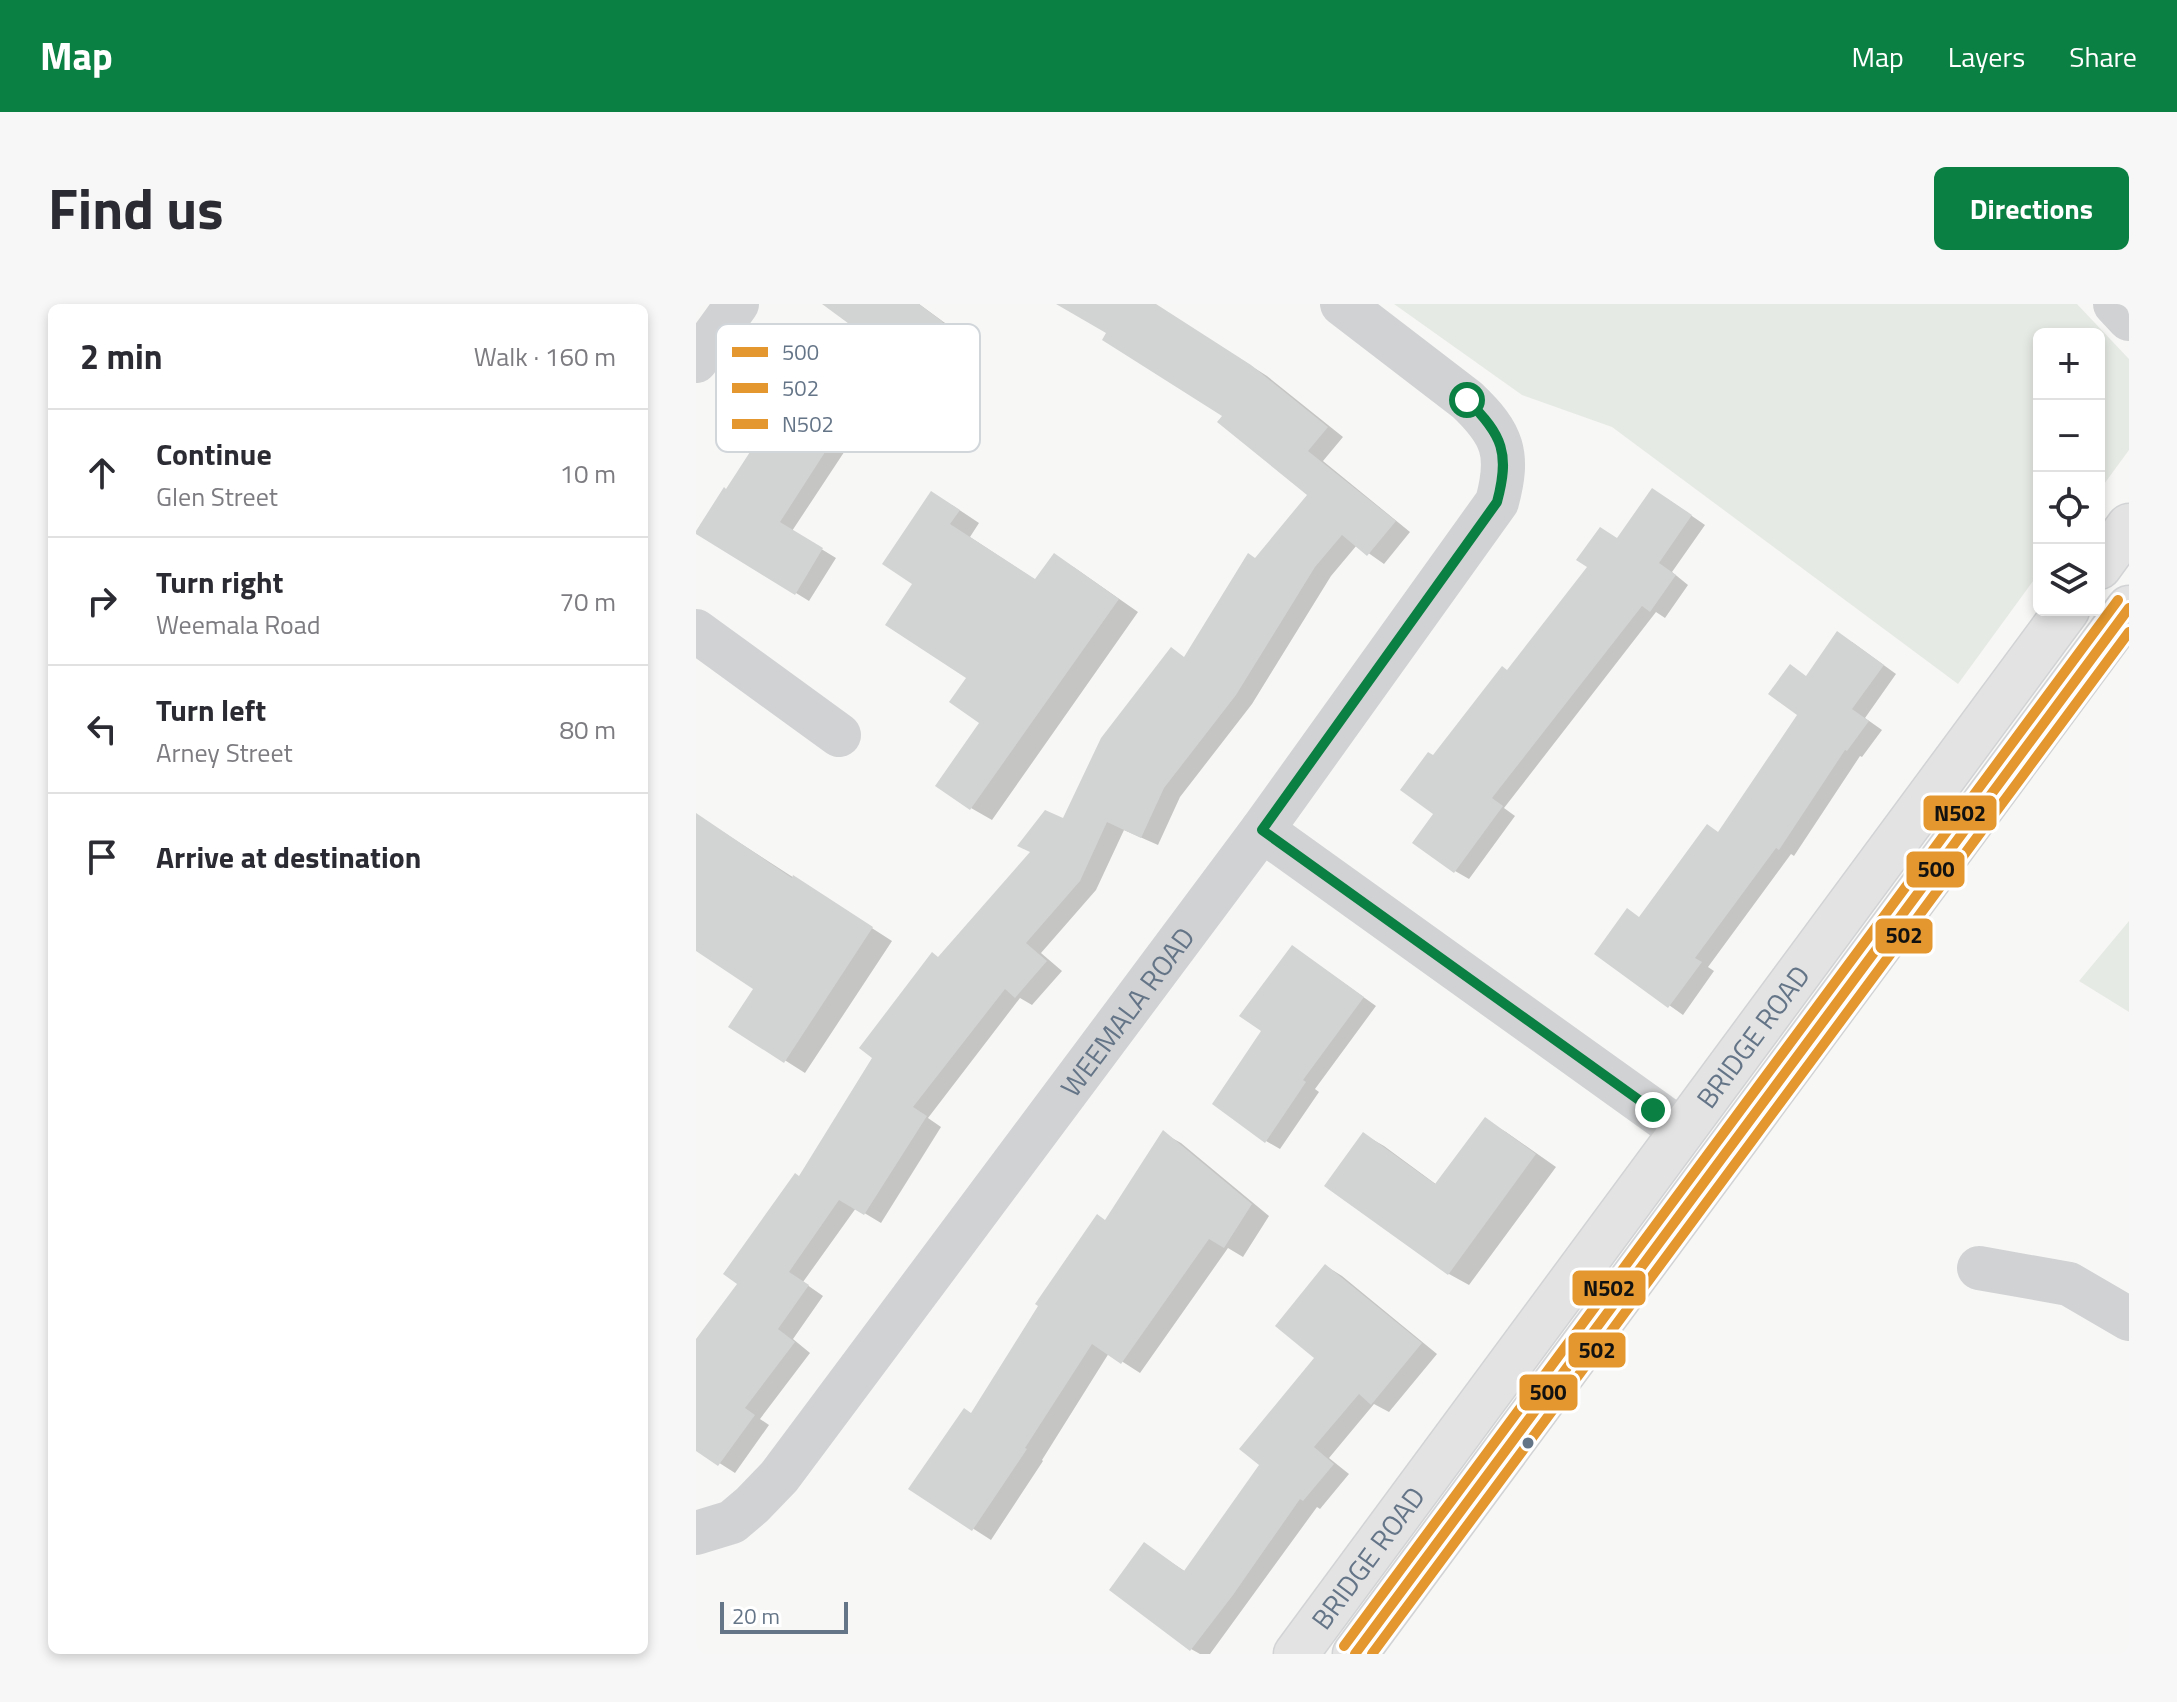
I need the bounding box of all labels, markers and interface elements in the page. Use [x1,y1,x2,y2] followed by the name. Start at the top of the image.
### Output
[40,27,113,85] text: Map
[1851,35,1904,78] text: Map
[1948,35,2025,78] text: Layers
[2069,35,2137,78] text: Share
[48,166,224,251] text: Find us
[1934,167,2129,250] button: Directions
[716,324,980,452] legend
[2033,328,2105,616] map controls
[2033,328,2105,400] button: +
[80,330,163,382] text: 2 min
[782,335,819,369] text: 500
[474,337,616,376] text: Walk · 160 m
[782,371,819,405] text: 502
[1449,382,1485,418] route start
[2033,400,2105,472] button: −
[782,407,834,441] text: N502
[156,431,272,477] text: Continue
[80,451,124,495] icon: ahead
[559,454,616,493] text: 10 m
[2033,472,2105,544] button: locate
[156,477,278,516] text: Glen Street
[2033,544,2105,616] button: layers
[156,559,284,605] text: Turn right
[80,579,124,623] icon: right
[559,582,616,621] text: 70 m
[156,605,321,644] text: Weemala Road
[156,687,266,733] text: Turn left
[80,707,124,751] icon: left
[559,710,616,749] text: 80 m
[156,733,293,772] text: Arney Street
[1922,794,1998,832] line badge: N502
[1934,796,1986,830] text: N502
[156,834,421,880] text: Arrive at destination
[80,835,124,879] icon: arrive
[1905,850,1966,889] line badge: 500
[1918,852,1954,886] text: 500
[1049,917,1204,1105] street label: WEEMALA ROAD
[1874,917,1934,955] line badge: 502
[1886,918,1922,952] text: 502
[1685,956,1820,1117] street label: BRIDGE ROAD
[1635,1092,1671,1128] route end
[1571,1269,1647,1307] line badge: N502
[1583,1271,1635,1305] text: N502
[1567,1331,1627,1369] line badge: 502
[1579,1333,1615,1367] text: 502
[1518,1373,1579,1412] line badge: 500
[1530,1375,1566,1409] text: 500
[1520,1435,1536,1451] unlabelled marker
[1300,1477,1435,1638] street label: BRIDGE ROAD
[720,1598,848,1634] scale bar
[732,1599,780,1633] text: 20 m

